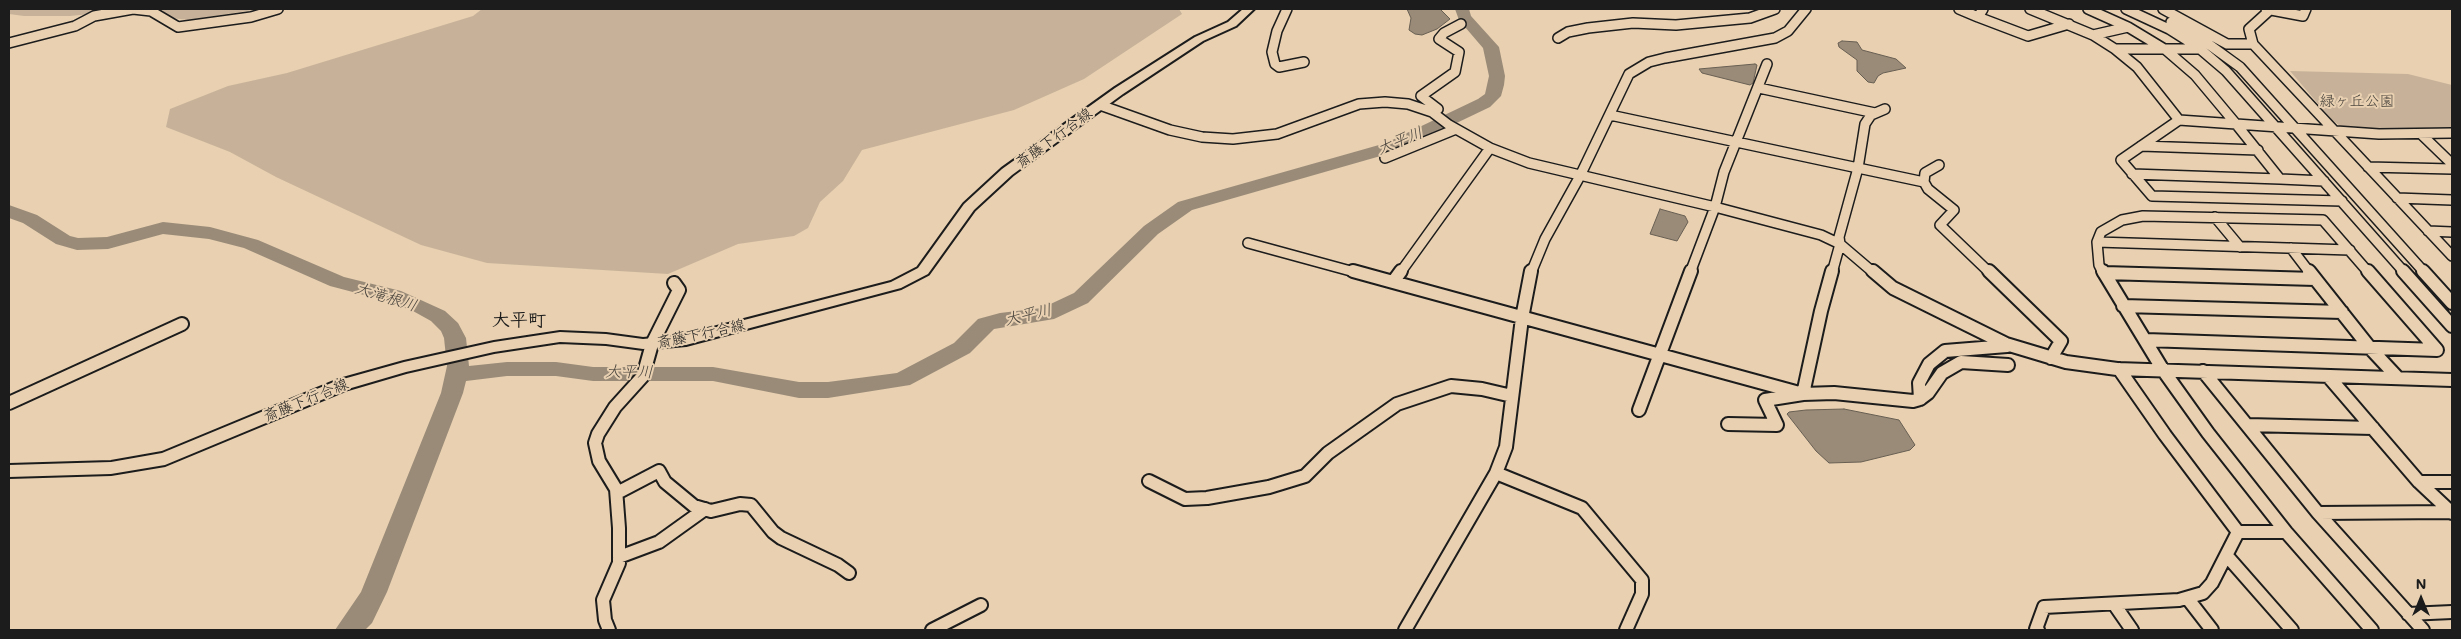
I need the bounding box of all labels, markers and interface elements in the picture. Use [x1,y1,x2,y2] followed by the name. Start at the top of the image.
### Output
[2320,92,2394,110] park label: 緑ヶ丘公園
[1012,104,1096,172] street label: 斎藤下行合線
[1374,123,1426,159] water label: 大平川
[353,278,419,316] water label: 大滝根川
[1002,300,1054,330] water label: 大平川
[492,309,546,331] district label: 大平町
[655,316,747,352] street label: 斎藤下行合線
[605,362,653,382] water label: 大平川
[261,375,351,425] street label: 斎藤下行合線
[2396,574,2446,624] north arrow
[2416,574,2426,593] text: N

